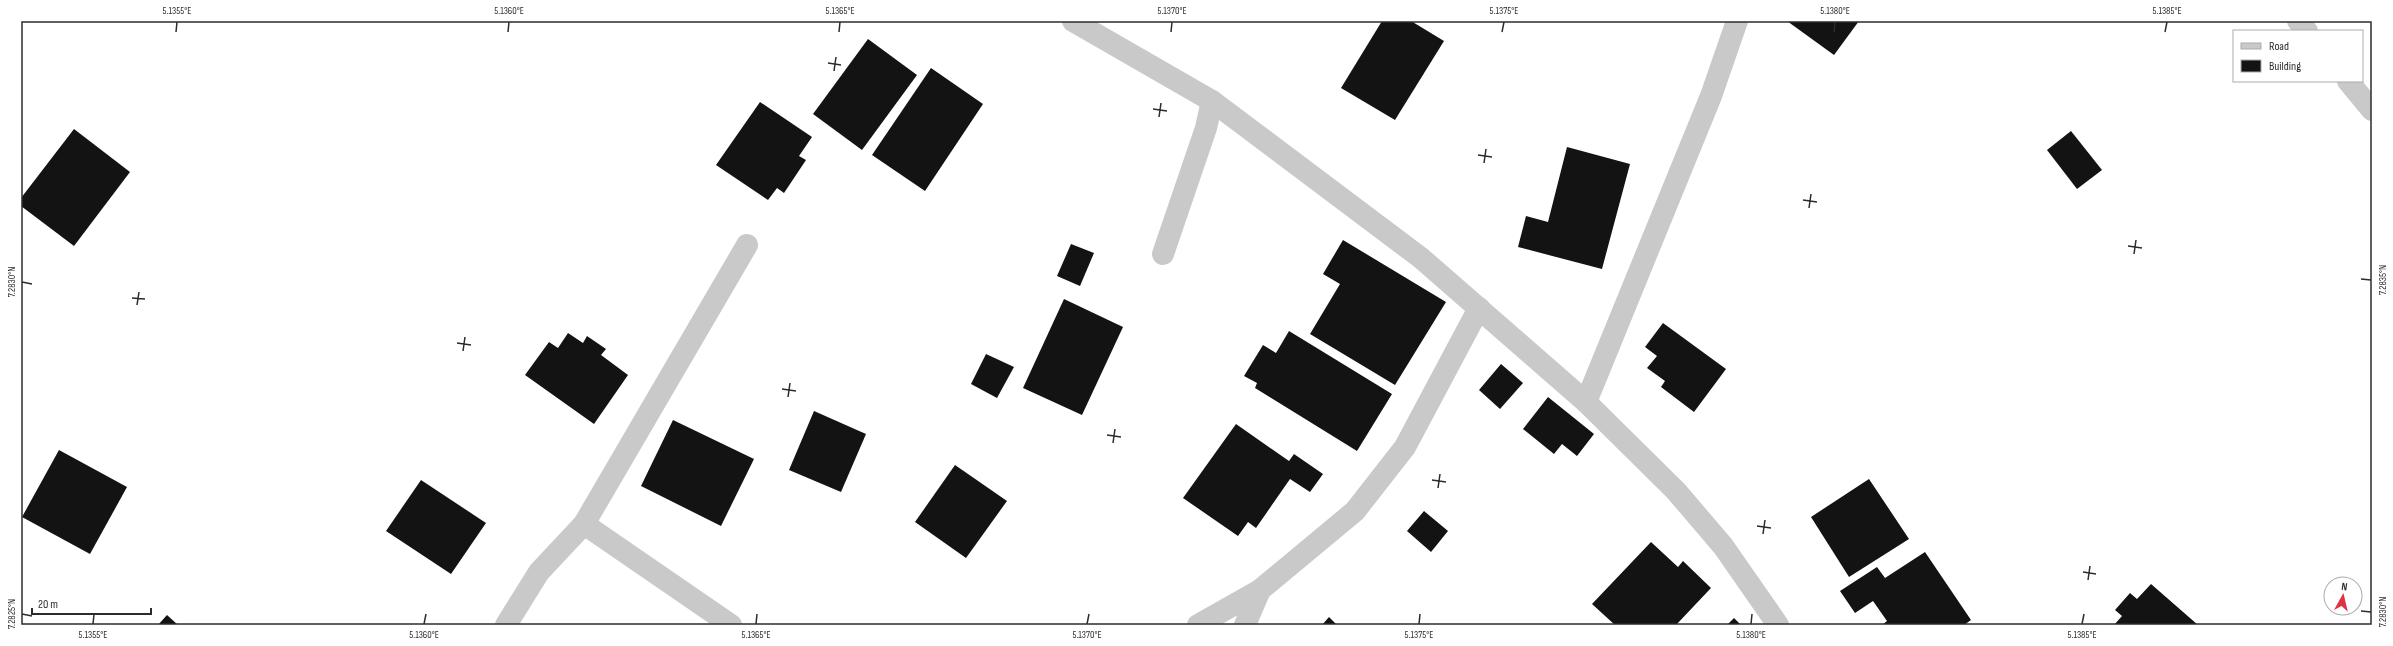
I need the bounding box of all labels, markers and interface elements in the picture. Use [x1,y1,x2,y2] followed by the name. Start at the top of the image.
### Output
[163,5,191,17] text: 5.1355°E
[494,5,524,17] text: 5.1360°E
[825,5,855,17] text: 5.1365°E
[1157,5,1187,17] text: 5.1370°E
[1490,5,1518,17] text: 5.1375°E
[1820,5,1850,17] text: 5.1380°E
[2152,5,2182,17] text: 5.1385°E
[2233,30,2363,82] legend
[2269,39,2289,54] text: Road
[2269,59,2301,74] text: Building
[2377,265,2389,295] text: 7.2835°N
[6,267,18,297] text: 7.2830°N
[2323,576,2363,616] north arrow
[2341,580,2348,593] text: N
[32,590,151,616] scale bar
[38,597,58,612] text: 20 m
[2377,597,2389,627] text: 7.2830°N
[6,599,18,629] text: 7.2825°N
[79,629,107,641] text: 5.1355°E
[409,629,439,641] text: 5.1360°E
[741,629,771,641] text: 5.1365°E
[1072,629,1102,641] text: 5.1370°E
[1405,629,1433,641] text: 5.1375°E
[1736,629,1766,641] text: 5.1380°E
[2067,629,2097,641] text: 5.1385°E

